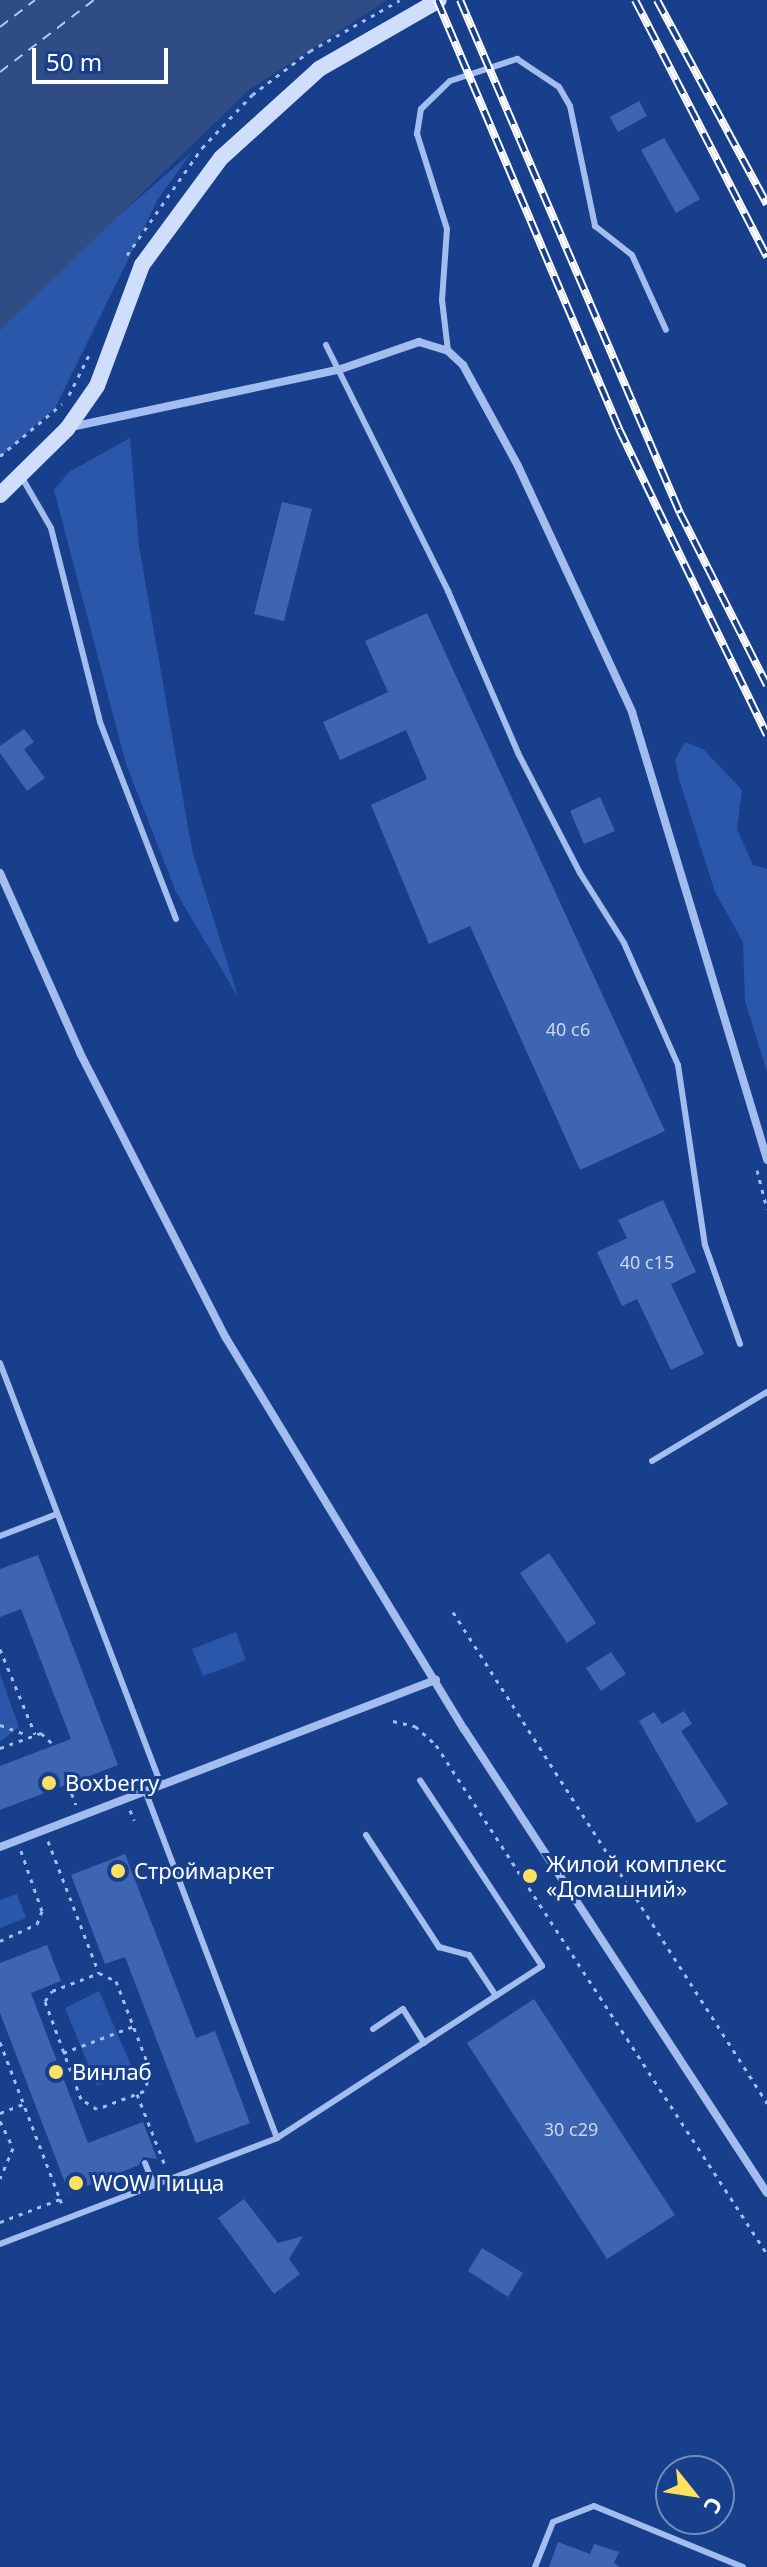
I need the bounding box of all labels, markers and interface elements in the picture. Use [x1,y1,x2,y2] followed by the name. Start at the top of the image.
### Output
[36,32,172,82] scale bar
[46,45,102,78] text: 50 m
[546,1018,590,1040] house number: 40 с6
[620,1251,674,1273] house number: 40 с15
[65,1770,159,1796] place label: Boxberry
[40,1774,58,1792] marker: Boxberry
[546,1850,727,1902] place label: Жилой комплекс «Домашний»
[134,1858,274,1884] place label: Строймаркет
[109,1862,127,1880] marker: Строймаркет
[521,1867,539,1885] marker: Жилой комплекс «Домашний»
[72,2059,152,2085] place label: Винлаб
[47,2063,65,2081] marker: Винлаб
[544,2118,598,2140] house number: 30 с29
[92,2170,224,2196] place label: WOW Пицца
[67,2174,85,2192] marker: WOW Пицца
[655,2455,735,2535] north arrow
[698,2492,731,2520] text: С

